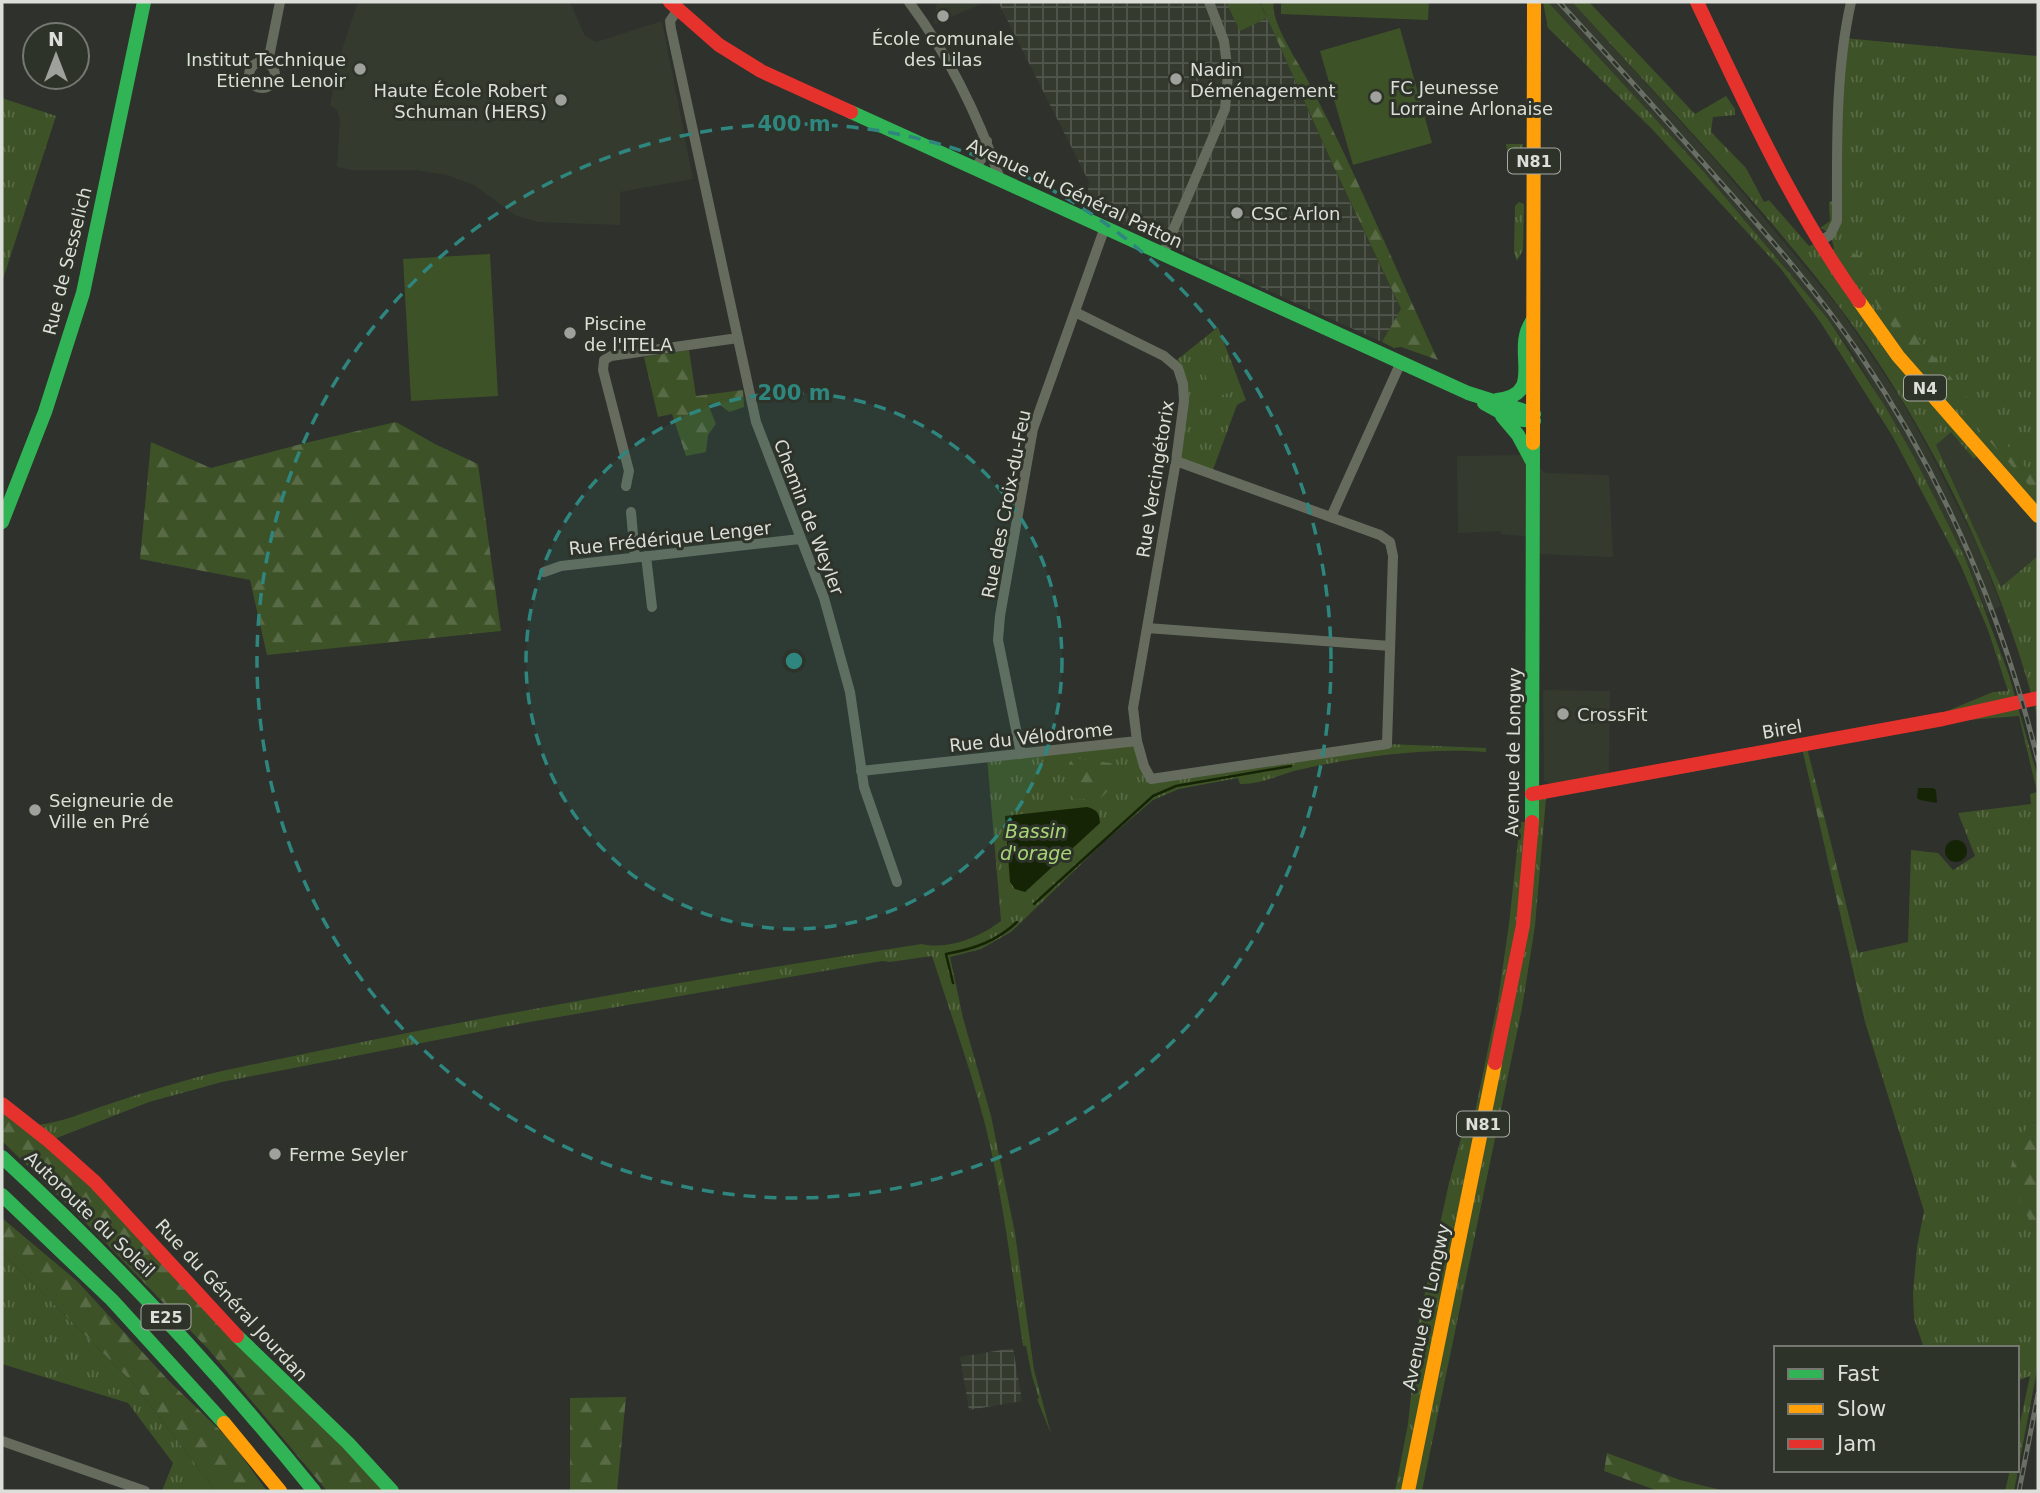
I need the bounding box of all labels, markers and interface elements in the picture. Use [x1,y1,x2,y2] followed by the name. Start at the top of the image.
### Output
[935,8,951,24] marker: École comunale des Lilas
[21,21,91,91] north arrow
[48,28,64,50] text: N
[872,28,1014,70] place label: École comunale des Lilas
[186,49,347,91] place label: Institut Technique Etienne Lenoir
[1190,59,1336,101] place label: Nadin Déménagement
[352,61,368,77] marker: Institut Technique Etienne Lenoir
[1168,71,1184,87] marker: Nadin Déménagement
[1390,77,1553,119] place label: FC Jeunesse Lorraine Arlonaise
[373,80,547,122] place label: Haute École Robert Schuman (HERS)
[1368,89,1384,105] marker: FC Jeunesse Lorraine Arlonaise
[553,92,569,108] marker: Haute École Robert Schuman (HERS)
[757,112,831,136] text: 400 m
[964,134,1186,252] street label: Avenue du Général Patton
[1508,148,1560,174] road number: N81
[38,185,96,337] street label: Rue de Sesselich
[1251,203,1340,224] place label: CSC Arlon
[1229,205,1245,221] marker: CSC Arlon
[584,313,673,355] place label: Piscine de l'ITELA
[562,325,578,341] marker: Piscine de l'ITELA
[1904,376,1946,400] road number: N4
[757,381,831,405] text: 200 m
[1132,399,1178,559] street label: Rue Vercingétorix
[977,408,1035,600] street label: Rue des Croix-du-Feu
[770,436,849,598] street label: Chemin de Weyler
[568,517,773,559] street label: Rue Frédérique Lenger
[782,649,806,673] centre of rings
[1501,667,1525,837] street label: Avenue de Longwy
[1577,704,1647,725] place label: CrossFit
[1555,706,1571,722] marker: CrossFit
[1760,715,1804,743] street label: Birel
[948,718,1114,756] street label: Rue du Vélodrome
[49,790,174,832] place label: Seigneurie de Ville en Pré
[27,802,43,818] marker: Seigneurie de Ville en Pré
[1000,820,1072,864] water label: Bassin d'orage
[1457,1112,1509,1136] road number: N81
[289,1144,408,1165] place label: Ferme Seyler
[267,1146,283,1162] marker: Ferme Seyler
[21,1147,159,1281] street label: Autoroute du Soleil
[151,1215,313,1385] street label: Rue du Général Jourdan
[1398,1221,1454,1392] street label: Avenue de Longwy
[142,1304,190,1330] road number: E25
[1774,1346,2019,1472] legend
[1837,1362,1879,1386] text: Fast
[1837,1397,1886,1421] text: Slow
[1835,1432,1877,1456] text: Jam

